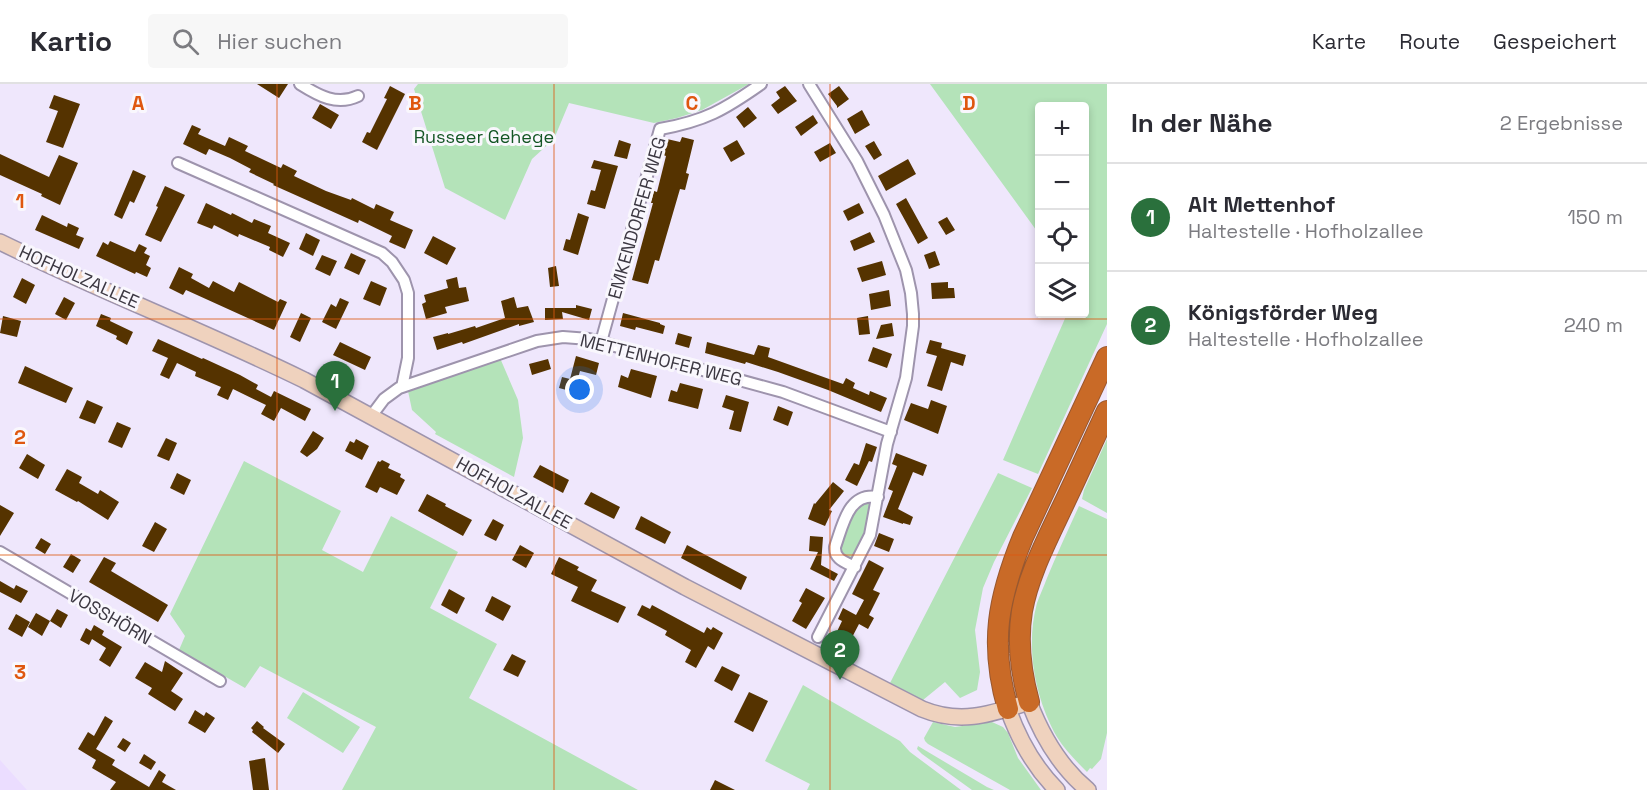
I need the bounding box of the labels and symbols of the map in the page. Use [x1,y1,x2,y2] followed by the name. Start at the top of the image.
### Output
[132,90,145,116] text: A
[408,90,422,116] text: B
[686,90,699,116] text: C
[962,90,976,116] text: D
[414,125,554,148] park label: Russeer Gehege
[602,134,671,302] street label: EMKENDORFER WEG
[15,188,25,214] text: 1
[16,240,143,313] street label: HOFHOLZALLEE
[578,328,745,391] street label: METTENHOFER WEG
[316,362,354,411] pin: 1
[565,375,594,404] your location
[14,424,26,450] text: 2
[452,451,576,534] street label: HOFHOLZALLEE
[65,584,156,650] street label: VOSSHÖRN
[820,630,860,680] pin: 2
[14,659,26,685] text: 3

